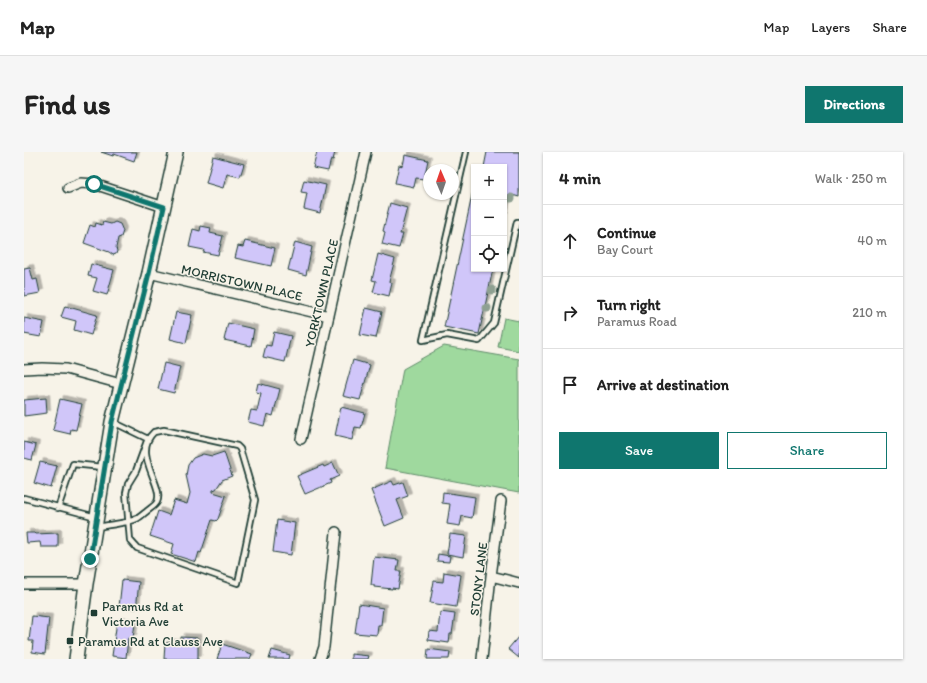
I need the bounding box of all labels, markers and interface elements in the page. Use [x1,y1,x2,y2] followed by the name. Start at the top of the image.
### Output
[20,16,55,39] text: Map
[764,19,789,36] text: Map
[811,19,850,36] text: Layers
[872,19,907,36] text: Share
[805,86,903,123] button: Directions
[24,87,111,121] text: Find us
[423,164,459,200] north arrow
[471,164,507,272] map controls
[471,164,507,200] button: +
[559,168,601,188] text: 4 min
[815,171,887,186] text: Walk · 250 m
[85,175,103,193] route start
[471,200,507,236] button: −
[597,224,656,242] text: Continue
[559,230,581,252] icon: ahead
[857,233,887,248] text: 40 m
[471,236,507,272] button: locate
[302,238,341,349] street label: YORKTOWN PLACE
[597,242,653,257] text: Bay Court
[180,261,304,304] street label: MORRISTOWN PLACE
[597,296,661,314] text: Turn right
[559,302,581,324] icon: right
[852,305,887,320] text: 210 m
[597,314,677,329] text: Paramus Road
[559,374,581,396] icon: arrive
[597,376,729,394] text: Arrive at destination
[559,432,719,469] button: Save
[727,432,887,469] button: Share
[467,541,490,617] street label: STONY LANE
[81,550,99,568] route end
[102,599,183,629] place label: Paramus Rd at Victoria Ave
[89,608,99,618] marker: Paramus Rd at Victoria Ave
[78,634,223,649] place label: Paramus Rd at Clauss Ave
[65,636,75,646] marker: Paramus Rd at Clauss Ave

